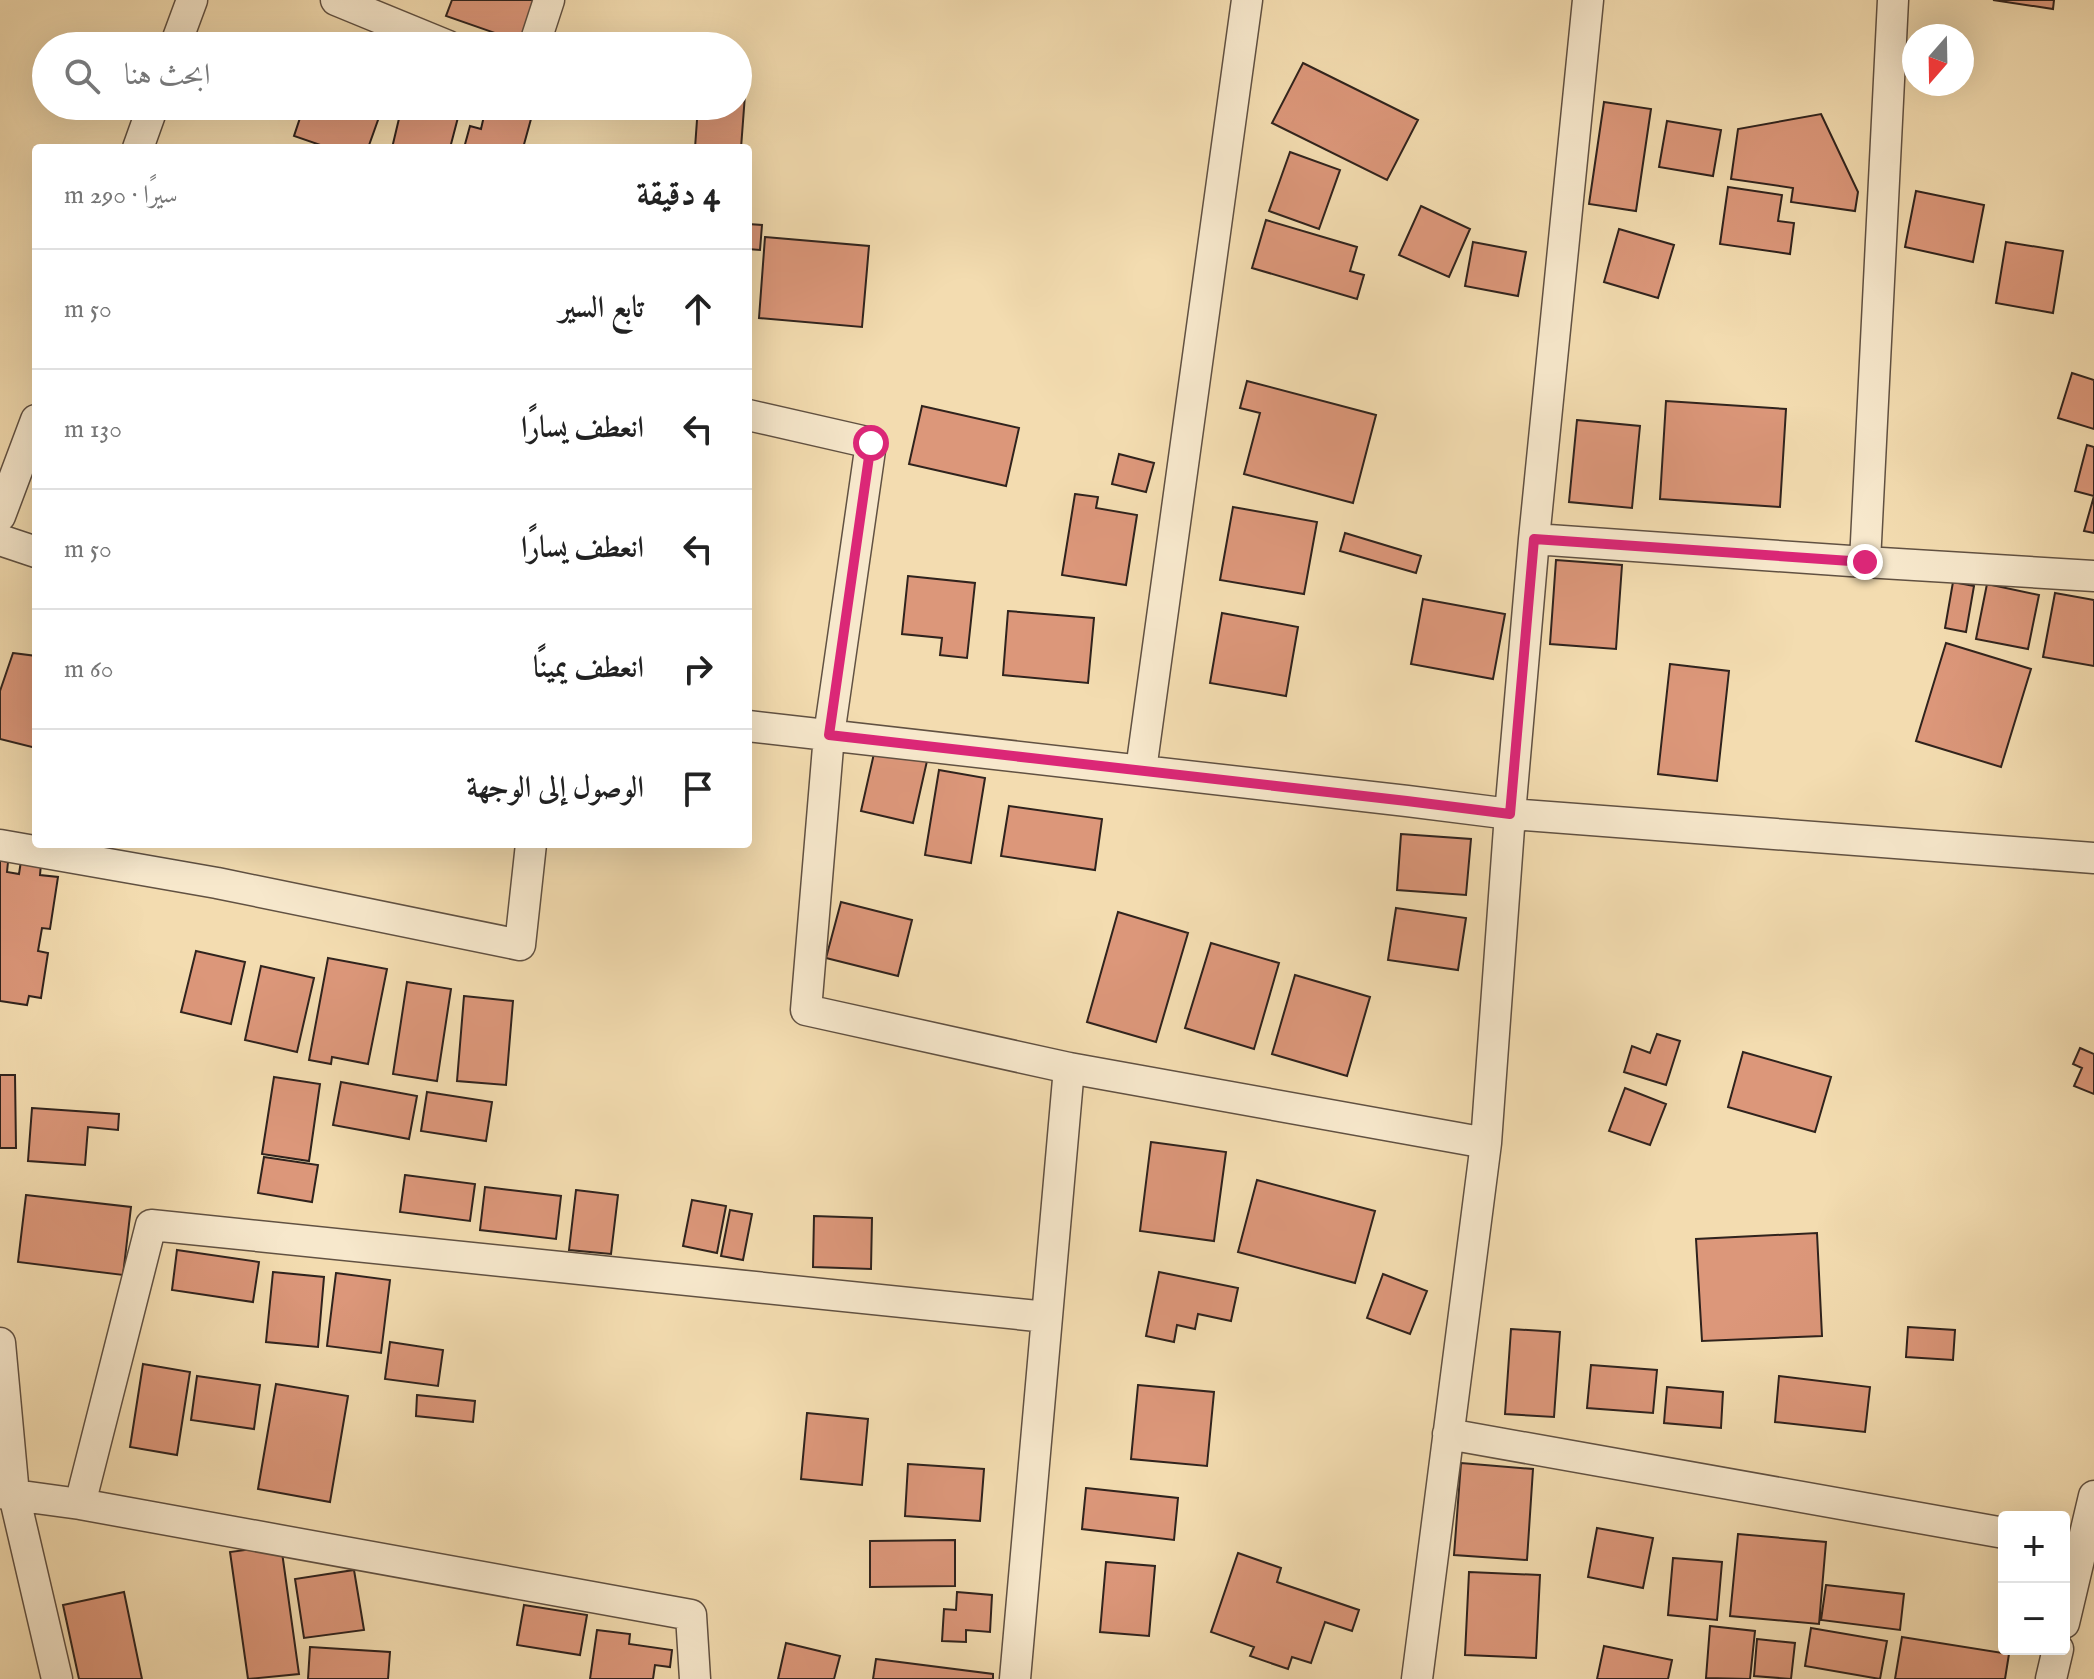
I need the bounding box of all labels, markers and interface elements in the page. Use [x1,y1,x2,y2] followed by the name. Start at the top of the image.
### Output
[1902,24,1974,96] north arrow
[32,32,752,120] search box
[60,54,104,98] icon: search
[124,57,211,95] text: ابحث هنا
[637,173,720,216] text: 4 دقيقة
[64,179,178,212] text: سيرًا · 290 m
[676,287,720,331] icon: ahead
[559,290,644,328] text: تابع السير
[64,293,112,326] text: 50 m
[676,407,720,451] icon: left
[521,410,644,448] text: انعطف يسارًا
[64,413,122,446] text: 130 m
[853,425,889,461] route start
[676,527,720,571] icon: left
[521,530,644,568] text: انعطف يسارًا
[64,533,112,566] text: 50 m
[1847,544,1883,580] route end
[676,647,720,691] icon: right
[533,650,644,688] text: انعطف يمينًا
[64,653,114,686] text: 60 m
[676,767,720,811] icon: arrive
[467,770,644,808] text: الوصول إلى الوجهة
[1998,1511,2070,1655] map controls
[1998,1511,2070,1583] button: +
[1998,1583,2070,1655] button: −

